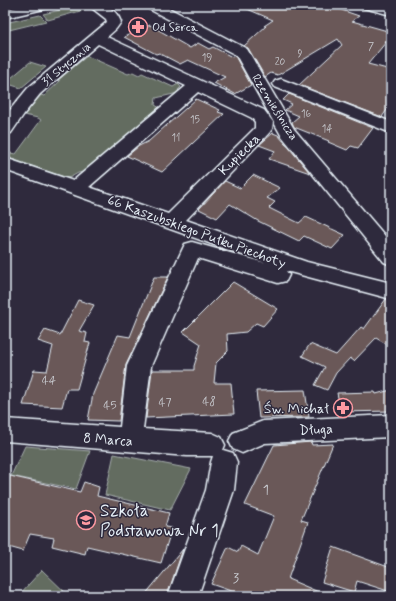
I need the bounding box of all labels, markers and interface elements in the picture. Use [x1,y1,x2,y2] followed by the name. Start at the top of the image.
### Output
[127,16,149,38] pharmacy icon: Od Serca
[152,20,198,36] place label: Od Serca
[39,39,95,90] street label: 31 Stycznia
[368,41,374,54] house number: 7
[298,48,303,61] house number: 9
[202,52,212,65] house number: 19
[275,56,286,69] house number: 20
[247,71,301,144] street label: Rzemieślnicza
[301,108,311,121] house number: 16
[190,114,200,127] house number: 15
[322,123,332,136] house number: 14
[215,130,264,179] street label: Kupiecka
[172,132,180,145] house number: 11
[105,191,289,273] street label: 66 Kaszubskiego Pułku Piechoty
[42,373,56,389] house number: 44
[202,394,216,410] house number: 48
[158,395,172,411] house number: 47
[332,397,354,419] pharmacy icon: Św. Michał
[103,398,117,414] house number: 45
[264,400,329,418] place label: Św. Michał
[299,420,333,440] street label: Długa
[83,429,133,451] street label: 8 Marca
[263,481,269,499] house number: 1
[100,500,219,542] place label: Szkoła Podstawowa Nr 1
[75,509,97,531] school or university icon: Szkoła Podstawowa Nr 1
[233,569,239,587] house number: 3

